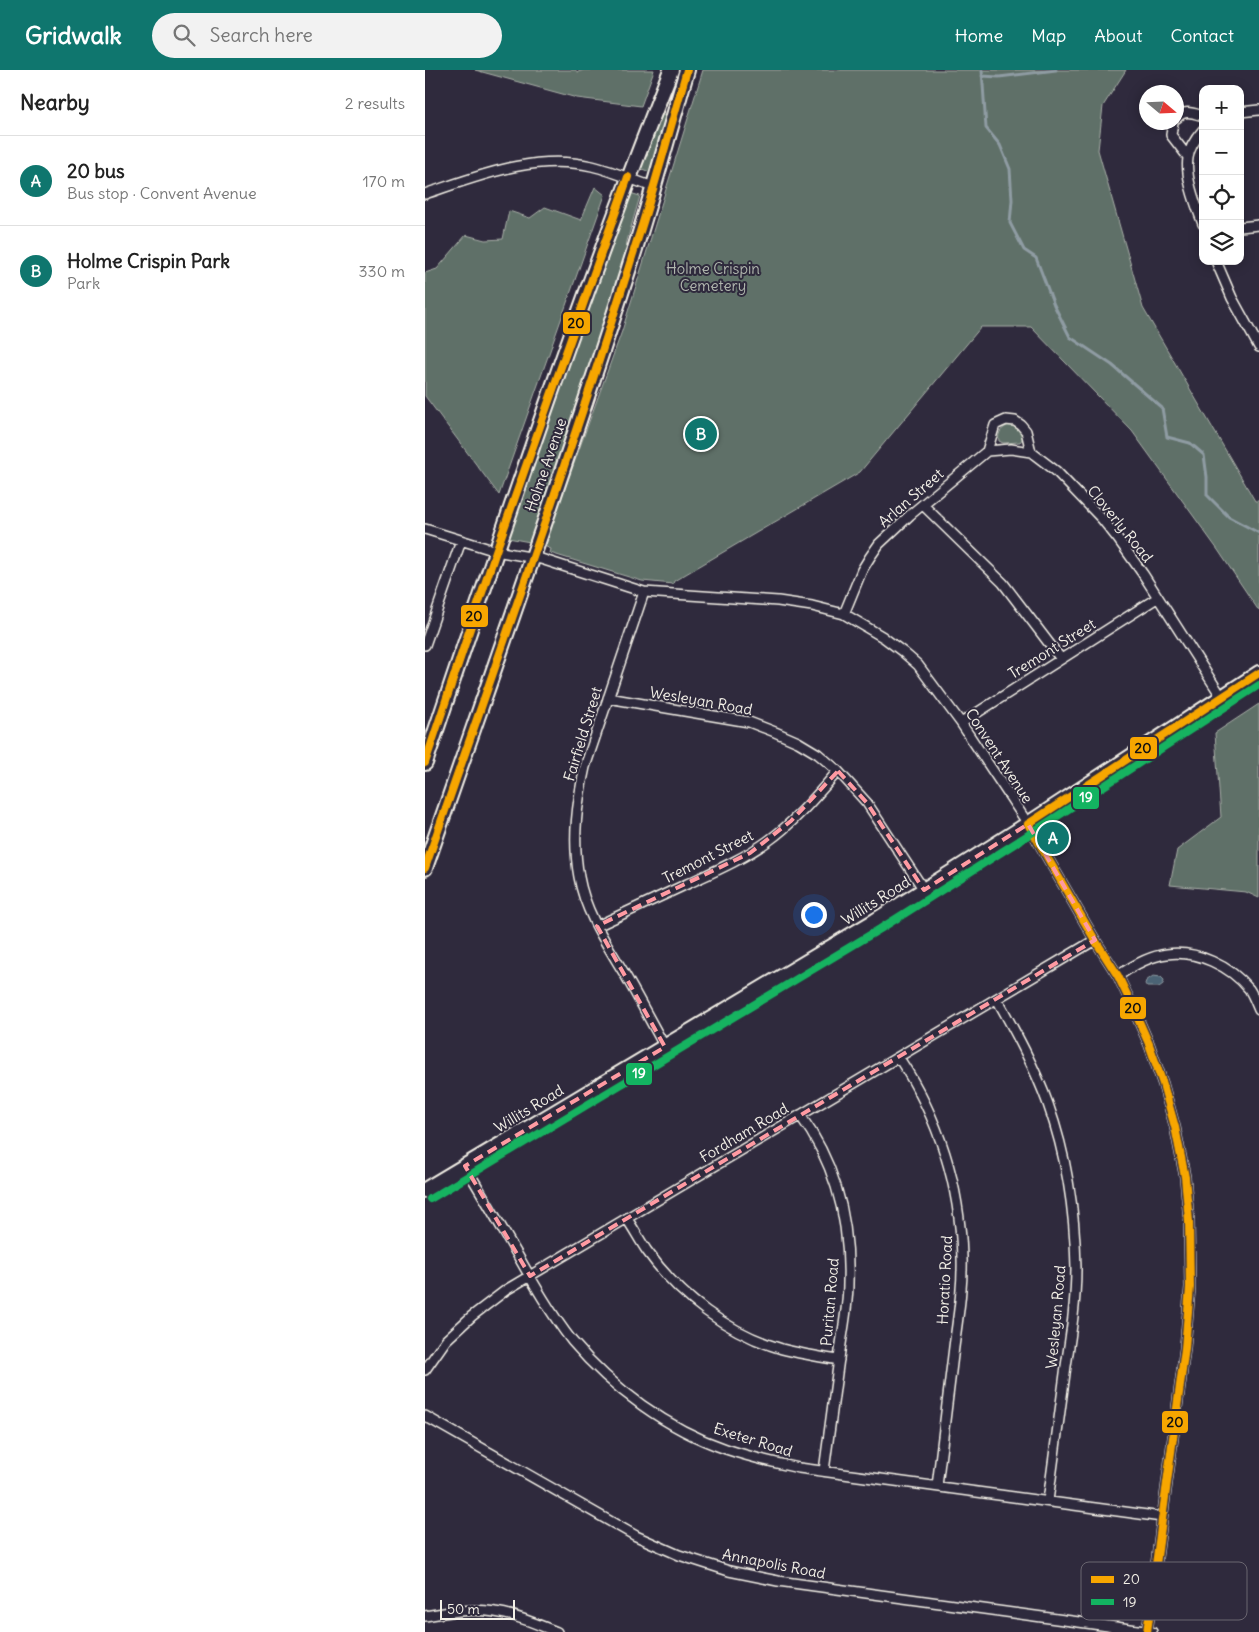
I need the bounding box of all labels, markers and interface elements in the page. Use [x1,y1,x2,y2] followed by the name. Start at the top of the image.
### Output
[152,13,502,58] search box
[25,20,122,50] text: Gridwalk
[170,21,198,49] icon: search
[210,23,313,47] text: Search here
[955,24,1003,47] text: Home
[1031,24,1066,47] text: Map
[1094,24,1142,47] text: About
[1170,24,1234,47] text: Contact
[1139,85,1184,130] north arrow
[1199,85,1244,265] map controls
[1199,85,1244,130] button: +
[20,89,90,116] text: Nearby
[345,93,405,113] text: 2 results
[1199,130,1244,175] button: −
[67,159,125,183] text: 20 bus
[31,171,41,191] text: A
[362,171,405,191] text: 170 m
[1199,175,1244,220] button: locate
[67,183,257,203] text: Bus stop · Convent Avenue
[1199,220,1244,265] button: layers
[67,249,230,273] text: Holme Crispin Park
[666,259,760,295] park label: Holme Crispin Cemetery
[31,261,41,281] text: B
[358,261,405,281] text: 330 m
[67,273,100,293] text: Park
[562,311,591,335] line badge: 20
[568,314,584,332] text: 20
[685,415,717,453] pin: B
[521,416,570,514] street label: Holme Avenue
[874,464,947,531] street label: Arlan Street
[1083,481,1157,566] street label: Cloverly Road
[460,604,489,628] line badge: 20
[466,607,482,625] text: 20
[1005,614,1099,683] street label: Tremont Street
[648,682,754,719] street label: Wesleyan Road
[559,684,606,783] street label: Fairfield Street
[962,705,1037,807] street label: Convent Avenue
[1129,736,1158,760] line badge: 20
[1135,739,1151,757] text: 20
[1072,786,1100,810] line badge: 19
[1079,788,1093,806] text: 19
[1037,819,1069,857] pin: A
[659,826,756,888] street label: Tremont Street
[838,872,914,929] street label: Willits Road
[801,902,827,928] your location
[1119,996,1147,1020] line badge: 20
[1125,999,1141,1017] text: 20
[625,1062,653,1086] line badge: 19
[632,1064,646,1082] text: 19
[491,1080,567,1137] street label: Willits Road
[696,1099,792,1167] street label: Fordham Road
[933,1235,956,1325] street label: Horatio Road
[816,1257,843,1347] street label: Puritan Road
[1042,1264,1070,1370] street label: Wesleyan Road
[1161,1410,1189,1434] line badge: 20
[1167,1413,1183,1431] text: 20
[711,1419,795,1461] street label: Exeter Road
[721,1544,828,1583] street label: Annapolis Road
[1081,1562,1247,1620] legend
[1123,1570,1140,1588] text: 20
[1123,1593,1137,1611] text: 19
[440,1597,515,1620] scale bar
[447,1600,480,1618] text: 50 m

